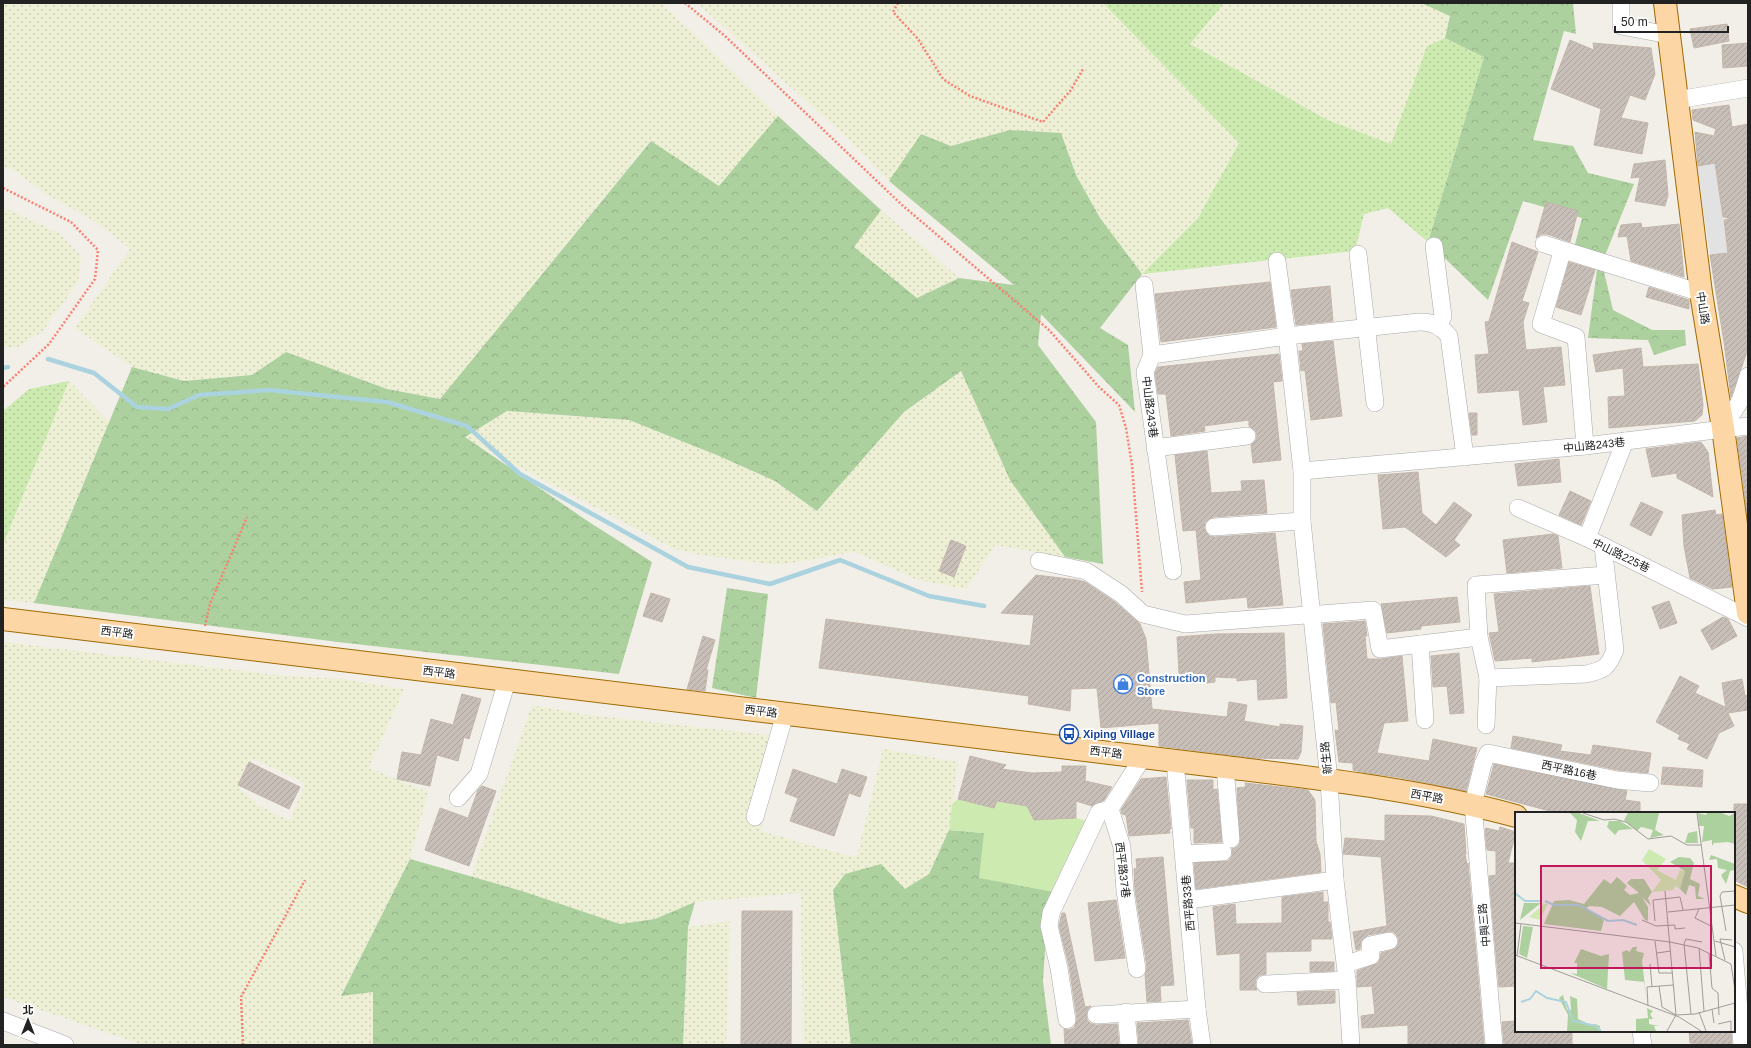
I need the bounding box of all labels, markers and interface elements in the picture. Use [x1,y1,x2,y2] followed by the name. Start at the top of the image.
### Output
[1615,8,1728,34] scale bar
[1621,15,1648,29] text: 50 m
[1694,291,1712,325] street label: 中山路
[1140,375,1160,439] street label: 中山路243巷
[1562,436,1626,454] street label: 中山路243巷
[1590,536,1652,574] street label: 中山路225巷
[100,624,134,640] street label: 西平路
[422,664,456,680] street label: 西平路
[1137,672,1206,697] place label: Construction Store
[1112,673,1134,695] shop icon: Construction Store
[744,703,778,719] street label: 西平路
[1058,723,1080,745] bus stop icon: Xiping Village
[1083,728,1155,740] place label: Xiping Village
[1318,741,1334,775] street label: 新生路
[1089,744,1123,760] street label: 西平路
[1540,758,1598,782] street label: 西平路16巷
[1410,787,1444,805] street label: 西平路
[1515,812,1735,1032] inset map
[1114,841,1132,899] street label: 西平路37巷
[1180,874,1196,932] street label: 西平路33巷
[1476,903,1492,947] street label: 中興三路
[8,1000,48,1040] north arrow
[23,1004,34,1016] text: 北

